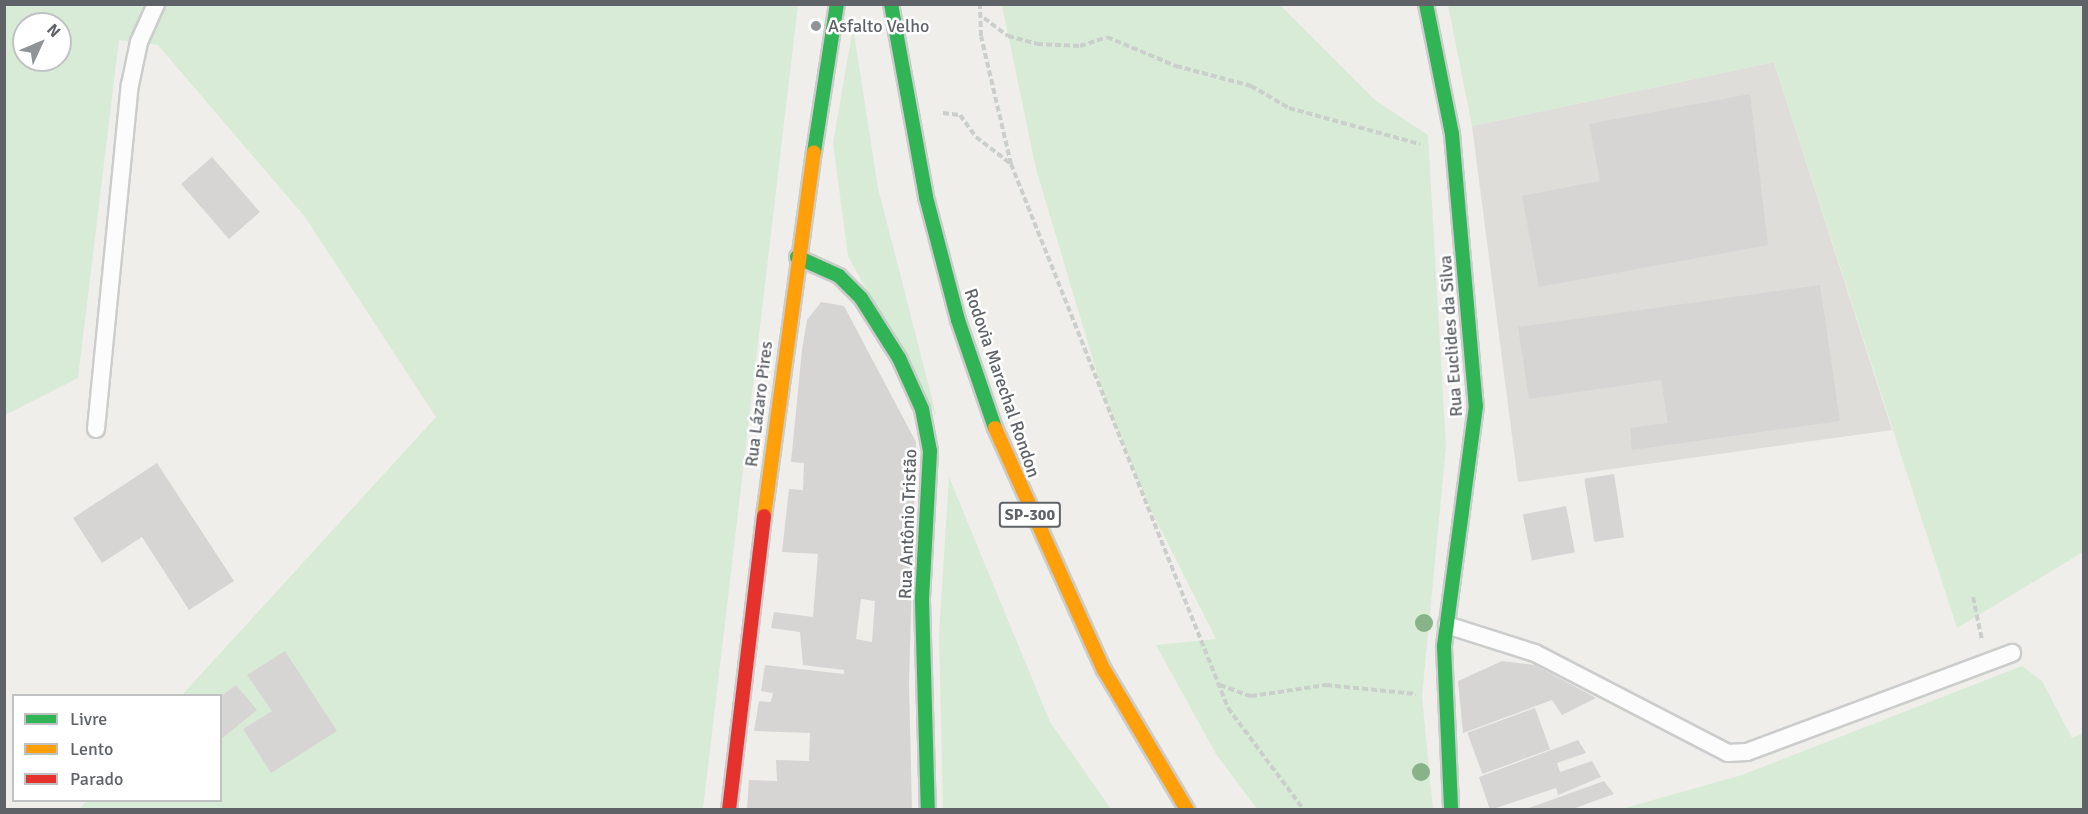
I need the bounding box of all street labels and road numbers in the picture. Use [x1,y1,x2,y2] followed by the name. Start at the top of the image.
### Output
[1435,254,1467,418] street label: Rua Euclides da Silva
[959,286,1045,480] street label: Rodovia Marechal Rondon
[741,340,777,468] street label: Rua Lázaro Pires
[895,449,921,599] street label: Rua Antônio Tristão
[998,502,1062,528] road number: SP-300

